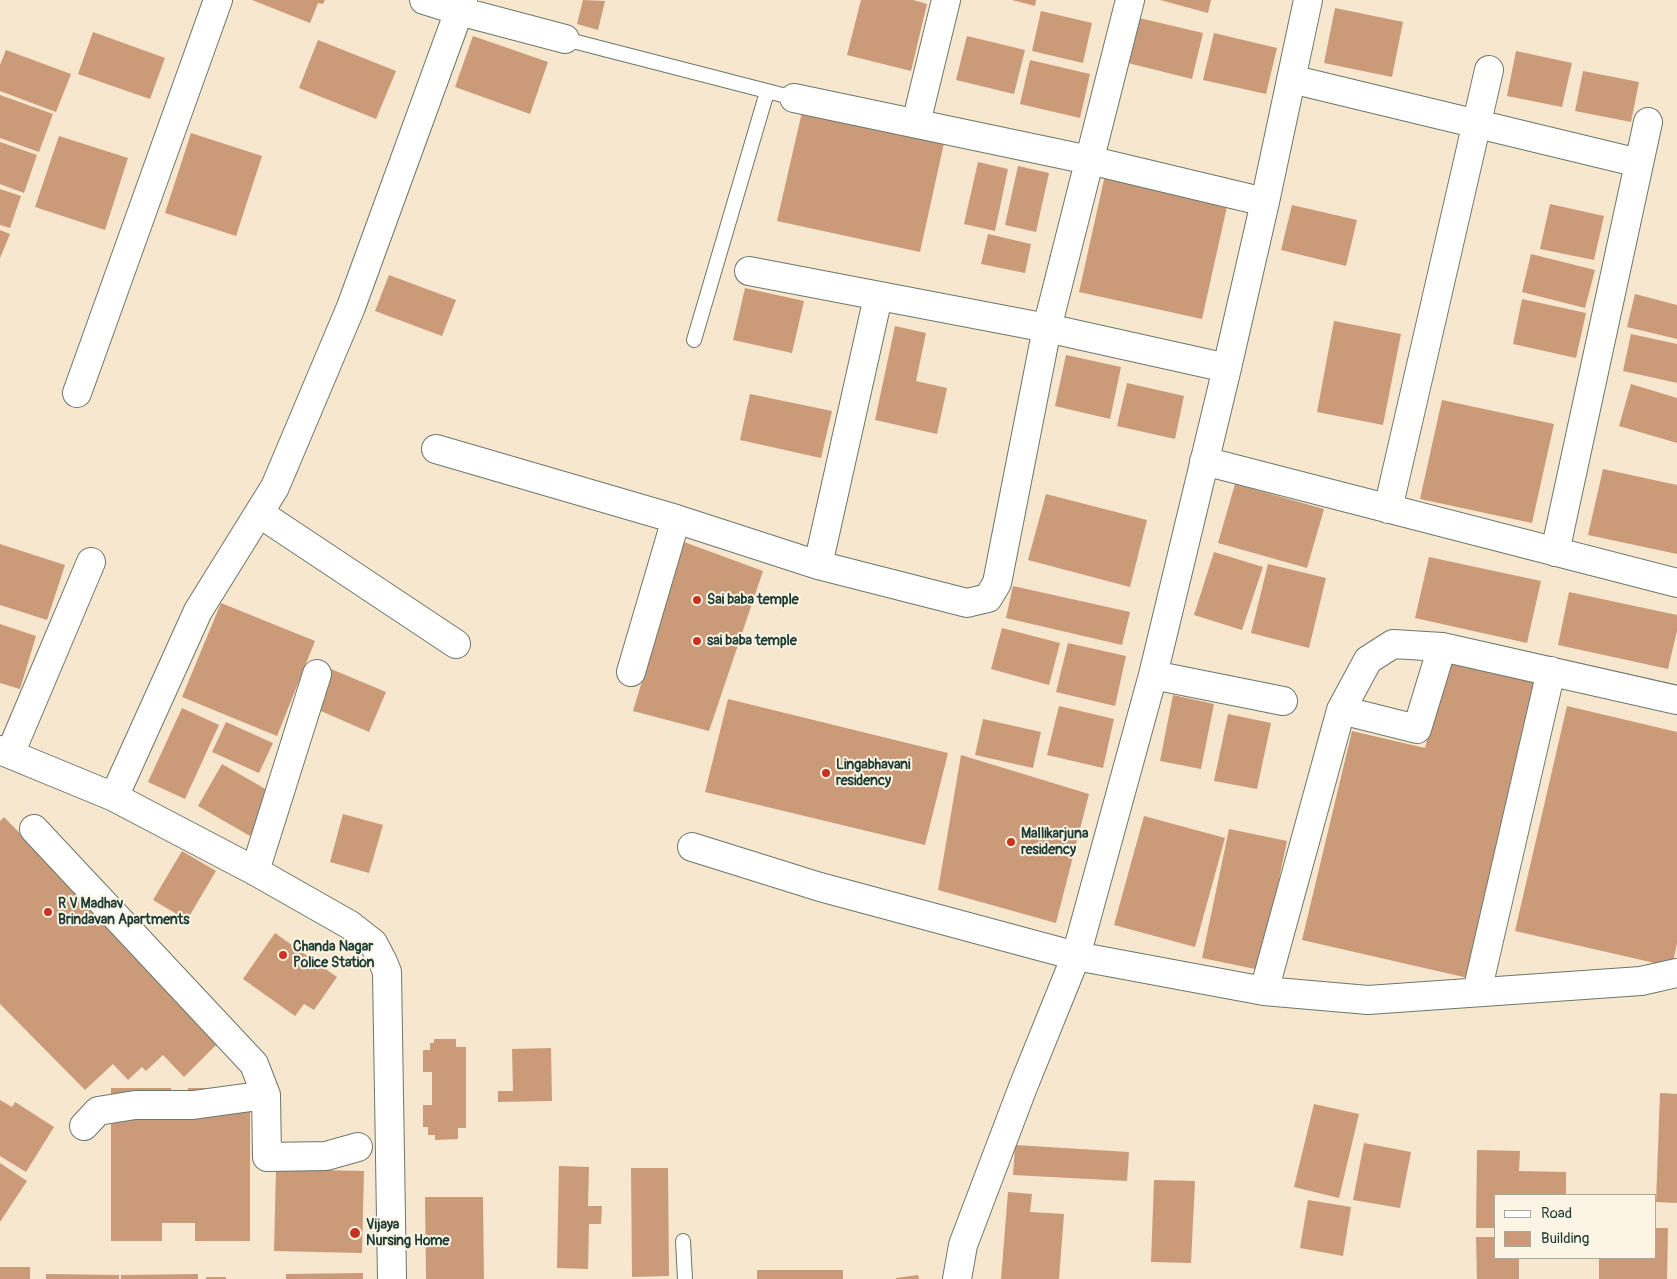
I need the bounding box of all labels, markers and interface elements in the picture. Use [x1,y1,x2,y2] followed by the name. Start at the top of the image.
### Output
[707,592,799,608] place label: Sai baba temple
[691,594,703,606] marker: Sai baba temple
[707,633,797,649] place label: sai baba temple
[691,635,703,647] marker: sai baba temple
[836,757,910,790] place label: Lingabhavani residency
[820,767,832,779] marker: Lingabhavani residency
[1021,826,1089,859] place label: Mallikarjuna residency
[1005,836,1017,848] marker: Mallikarjuna residency
[58,896,190,929] place label: R V Madhav Brindavan Apartments
[42,906,54,918] marker: R V Madhav Brindavan Apartments
[293,939,374,972] place label: Chanda Nagar Police Station
[277,949,289,961] marker: Chanda Nagar Police Station
[1494,1194,1657,1259] legend
[1541,1204,1572,1223] text: Road
[366,1217,449,1250] place label: Vijaya Nursing Home
[348,1226,362,1240] marker: Vijaya Nursing Home
[1541,1229,1589,1248] text: Building

